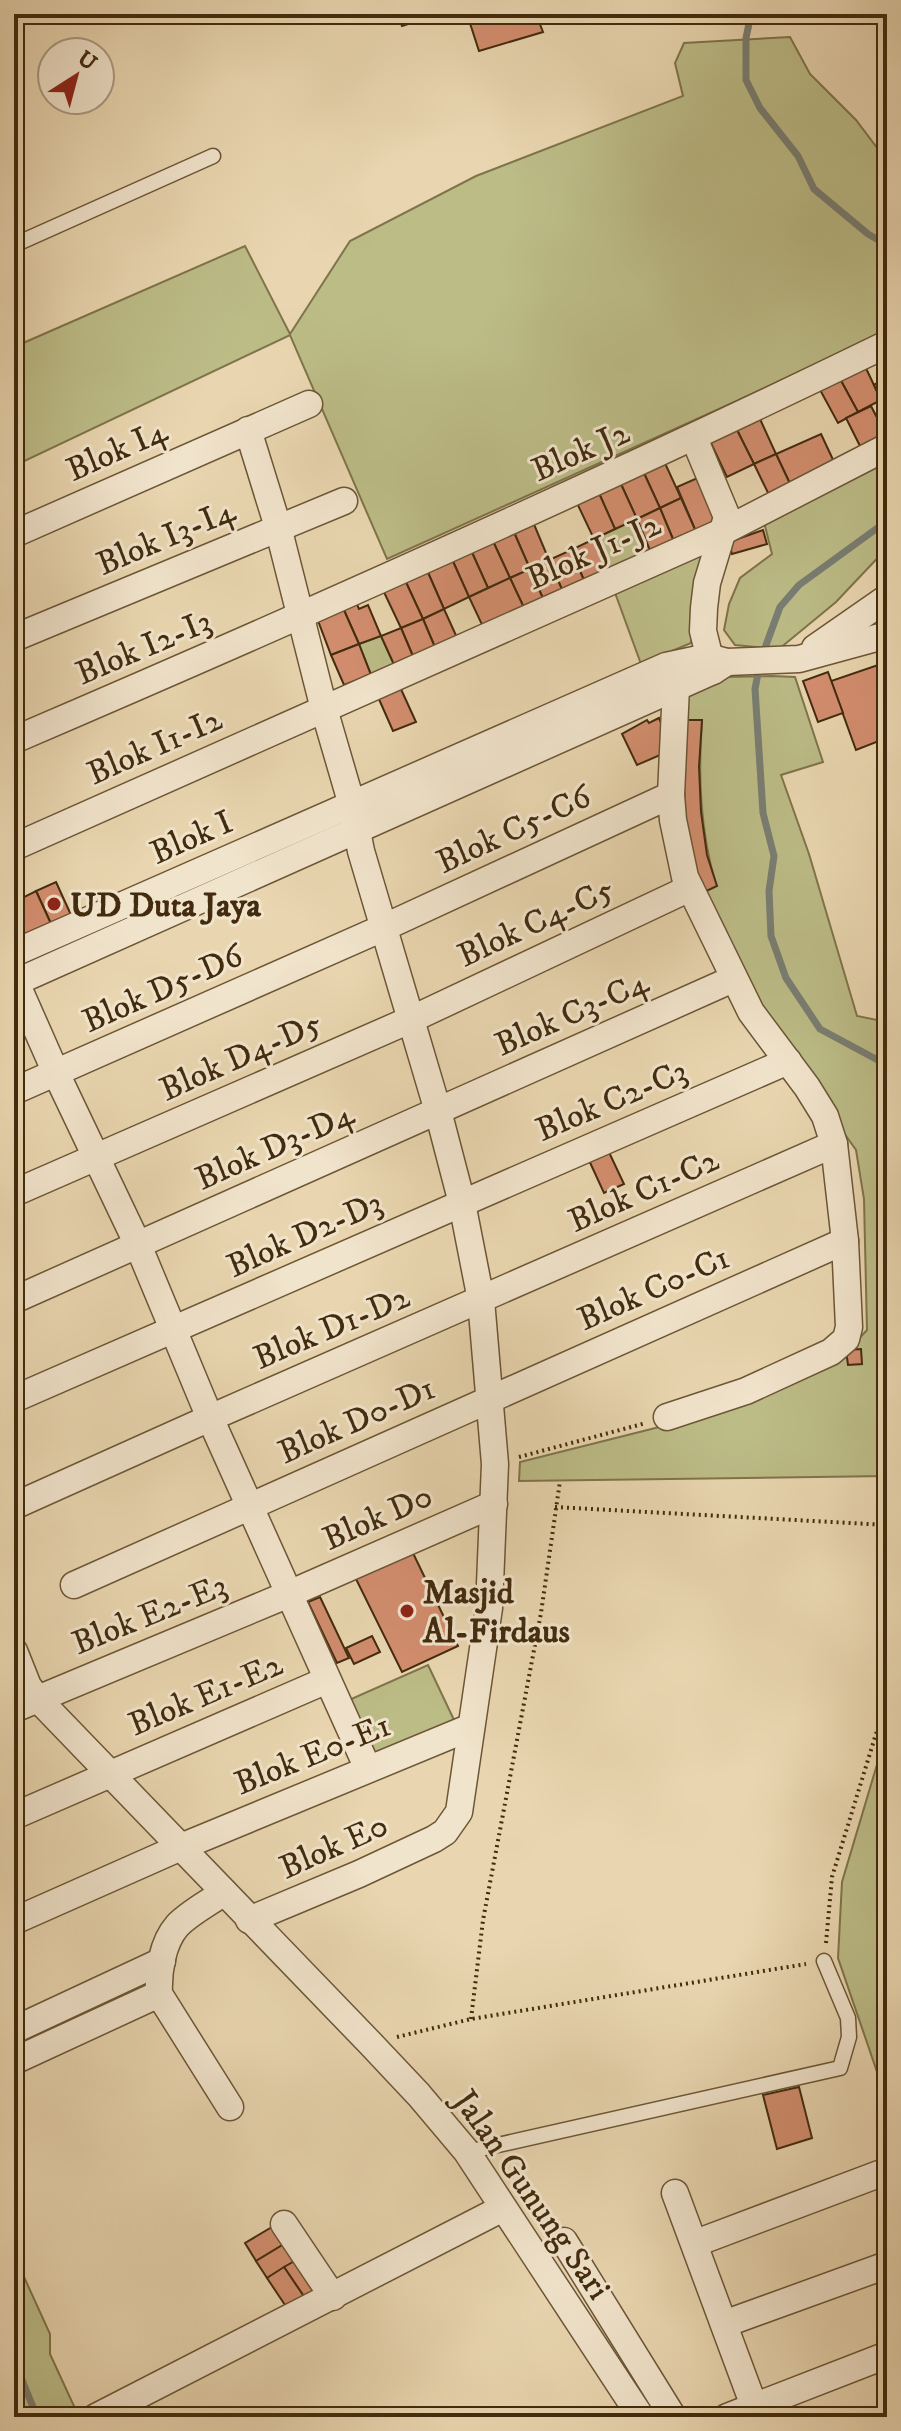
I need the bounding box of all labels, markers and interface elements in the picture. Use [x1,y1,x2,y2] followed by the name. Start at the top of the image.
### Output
[36,36,116,116] north arrow
[72,45,102,77] text: U
[60,410,175,491] street label: Blok I4
[525,412,636,492] street label: Blok J2
[90,489,243,586] street label: Blok I3-I4
[520,504,668,600] street label: Blok J1-J2
[70,601,218,695] street label: Blok I2-I3
[81,698,229,795] street label: Blok I1-I2
[430,775,599,884] street label: Blok C5-C6
[144,801,240,875] street label: Blok I
[451,868,621,977] street label: Blok C4-C5
[70,885,262,927] place label: UD Duta Jaya
[45,895,63,913] marker: UD Duta Jaya
[76,934,251,1043] street label: Blok D5-D6
[489,961,656,1066] street label: Blok C3-C4
[153,1002,328,1111] street label: Blok D4-D5
[530,1050,694,1152] street label: Blok C2-C3
[189,1093,362,1200] street label: Blok D3-D4
[562,1139,726,1243] street label: Blok C1-C2
[221,1182,389,1288] street label: Blok D2-D3
[571,1237,736,1341] street label: Blok C0-C1
[247,1276,417,1380] street label: Blok D1-D2
[272,1368,442,1474] street label: Blok D0-D1
[316,1475,439,1561] street label: Blok D0
[66,1565,233,1665] street label: Blok E2-E3
[422,1572,570,1653] place label: Masjid Al-Firdaus
[398,1602,416,1620] marker: Masjid Al-Firdaus
[122,1644,289,1746] street label: Blok E1-E2
[229,1705,397,1805] street label: Blok E0-E1
[273,1804,395,1889] street label: Blok E0
[442,2080,619,2308] street label: Jalan Gunung Sari

